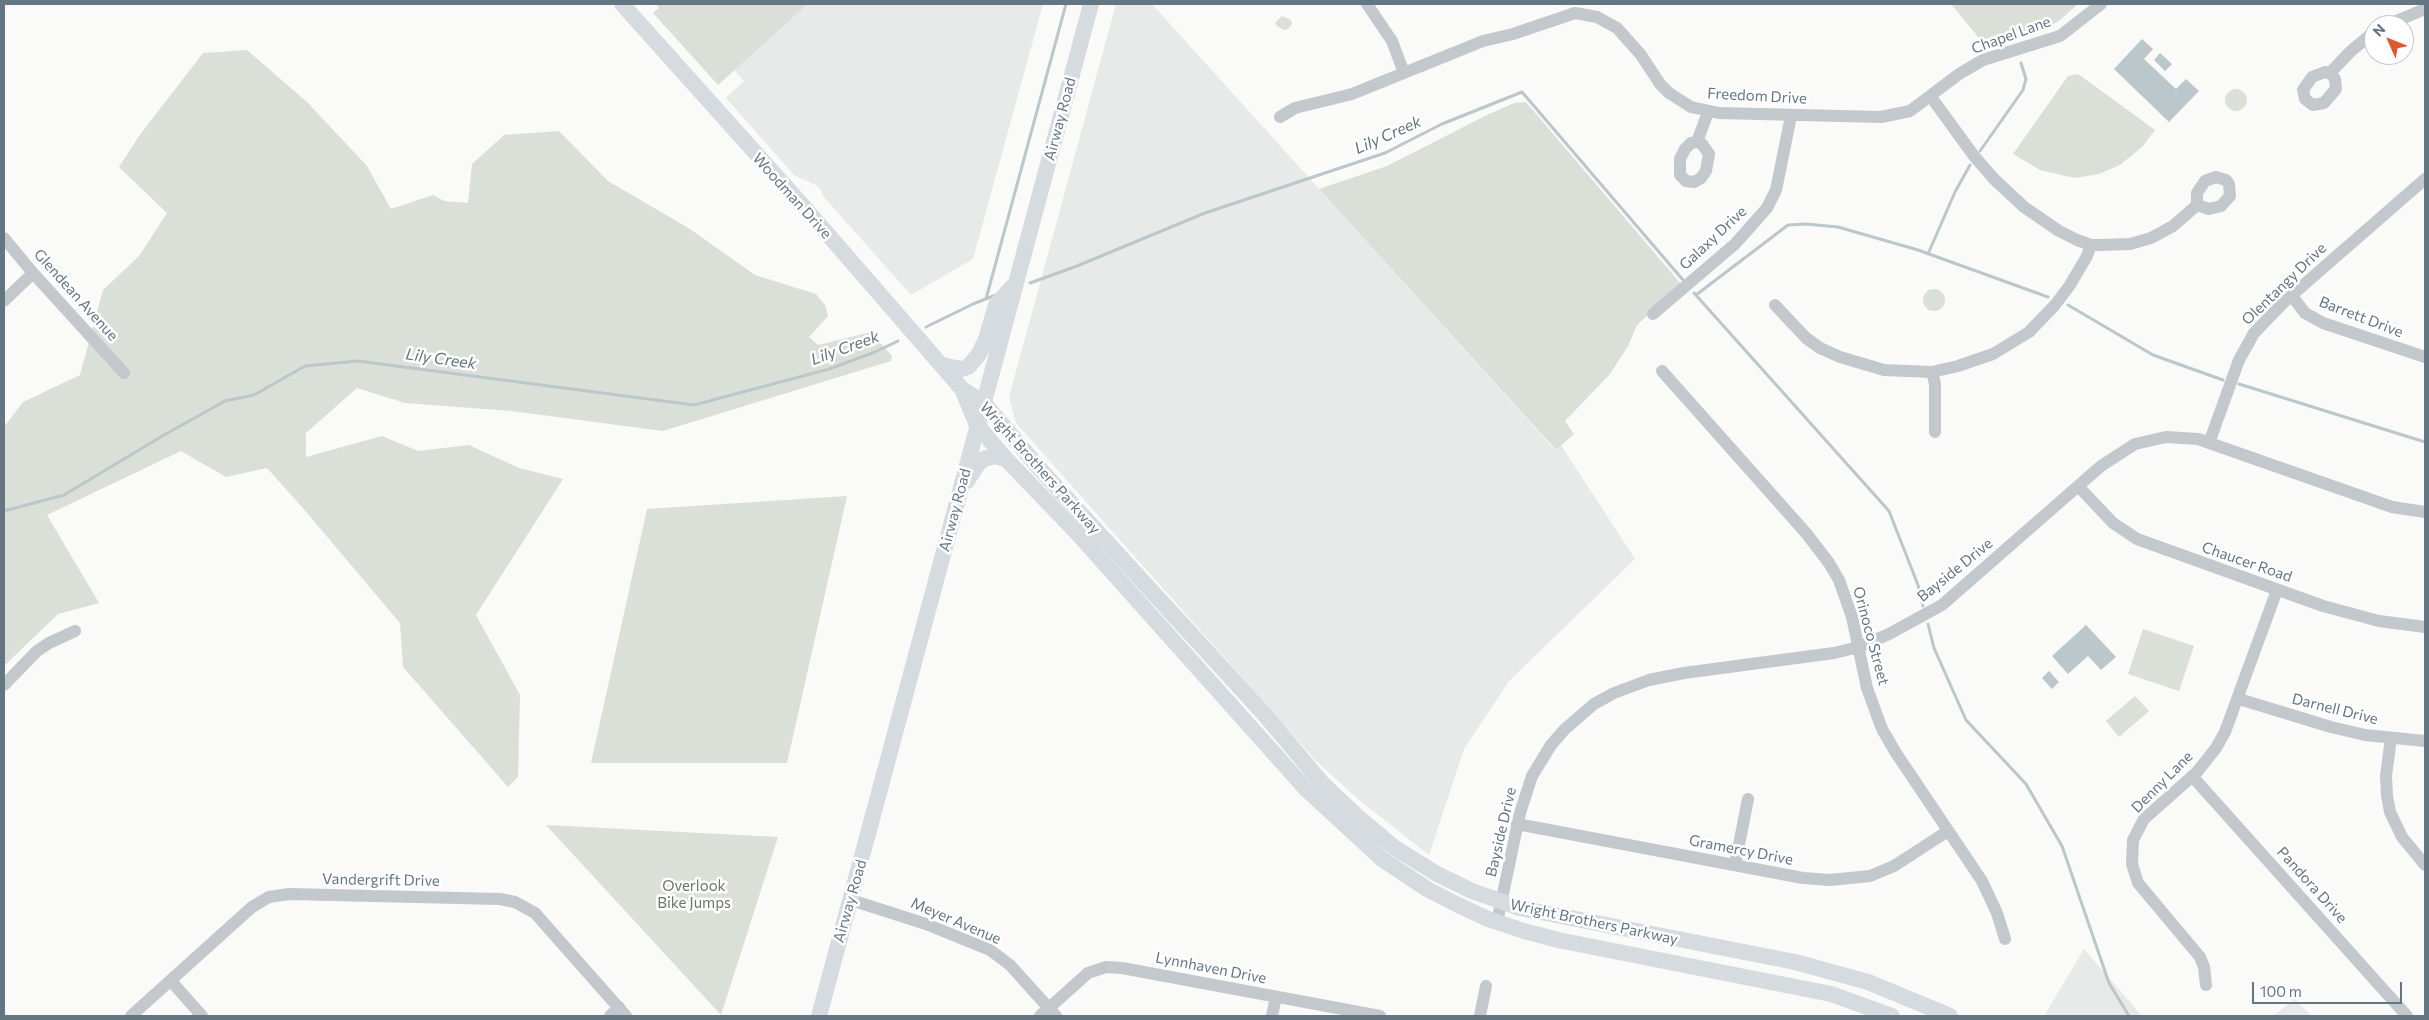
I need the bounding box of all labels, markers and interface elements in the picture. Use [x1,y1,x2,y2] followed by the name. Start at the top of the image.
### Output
[1969,12,2053,58] street label: Chapel Lane
[2364,15,2414,65] north arrow
[2369,20,2388,40] text: N
[1040,75,1080,163] street label: Airway Road
[1707,84,1807,108] street label: Freedom Drive
[1352,112,1424,158] water label: Lily Creek
[749,149,835,243] street label: Woodman Drive
[1676,202,1750,274] street label: Galaxy Drive
[2238,239,2330,329] street label: Olentangy Drive
[30,245,122,345] street label: Glendean Avenue
[2316,293,2406,341] street label: Barrett Drive
[808,327,882,369] water label: Lily Creek
[404,345,478,373] water label: Lily Creek
[976,398,1104,538] street label: Wright Brothers Parkway
[935,466,975,554] street label: Airway Road
[1914,534,1996,606] street label: Bayside Drive
[2199,538,2295,586] street label: Chaucer Road
[1849,585,1893,687] street label: Orinoco Street
[2290,690,2380,728] street label: Darnell Drive
[2128,748,2196,816] street label: Denny Lane
[1482,785,1520,879] street label: Bayside Drive
[1687,831,1795,869] street label: Gramercy Drive
[2273,843,2351,927] street label: Pandora Drive
[830,857,870,945] street label: Airway Road
[322,870,440,890] street label: Vandergrift Drive
[657,877,731,912] park label: Overlook Bike Jumps
[908,894,1004,948] street label: Meyer Avenue
[1508,895,1680,949] street label: Wright Brothers Parkway
[1154,948,1268,988] street label: Lynnhaven Drive
[2254,972,2404,1004] scale bar
[2260,982,2302,1000] text: 100 m

